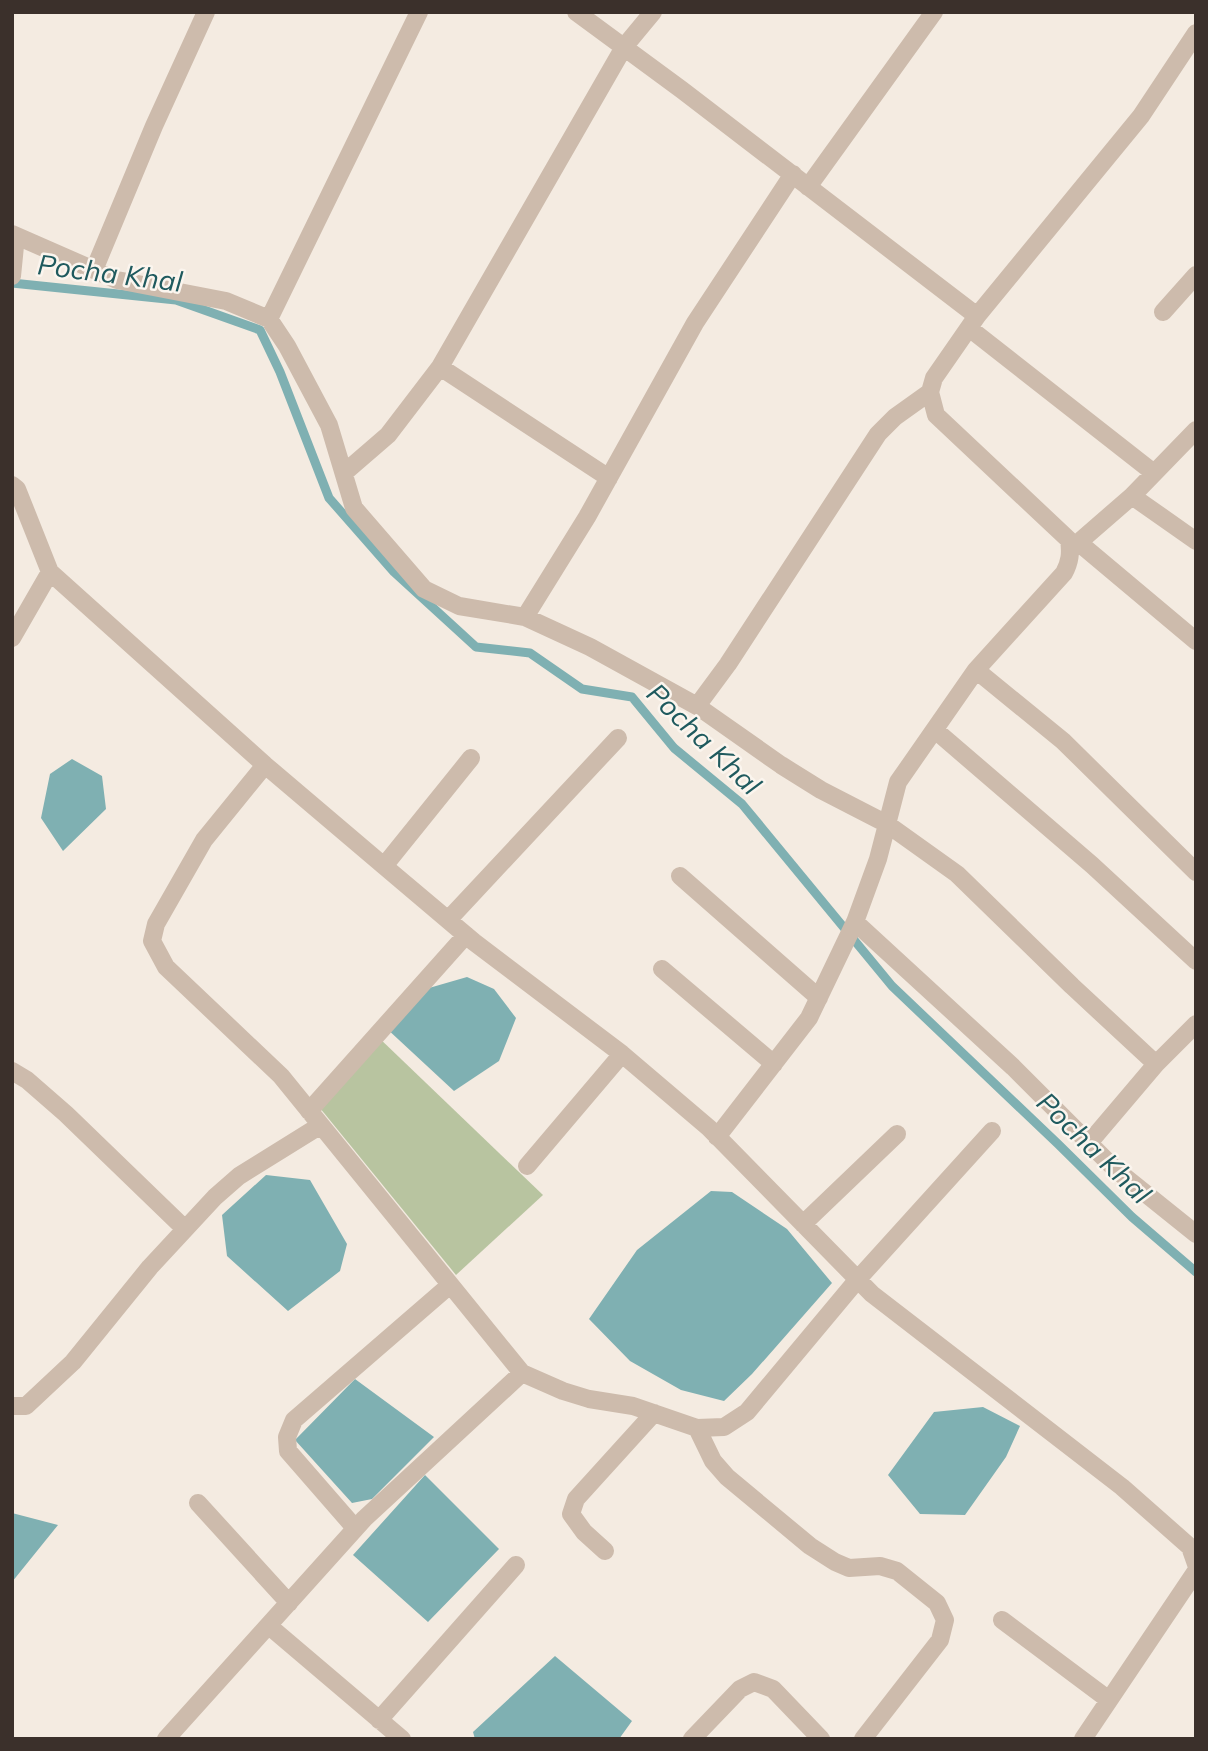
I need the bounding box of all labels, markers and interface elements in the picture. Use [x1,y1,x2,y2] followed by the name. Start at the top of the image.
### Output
[36,246,185,299] water label: Pocha Khal
[640,675,769,802] water label: Pocha Khal
[1030,1084,1159,1211] water label: Pocha Khal

